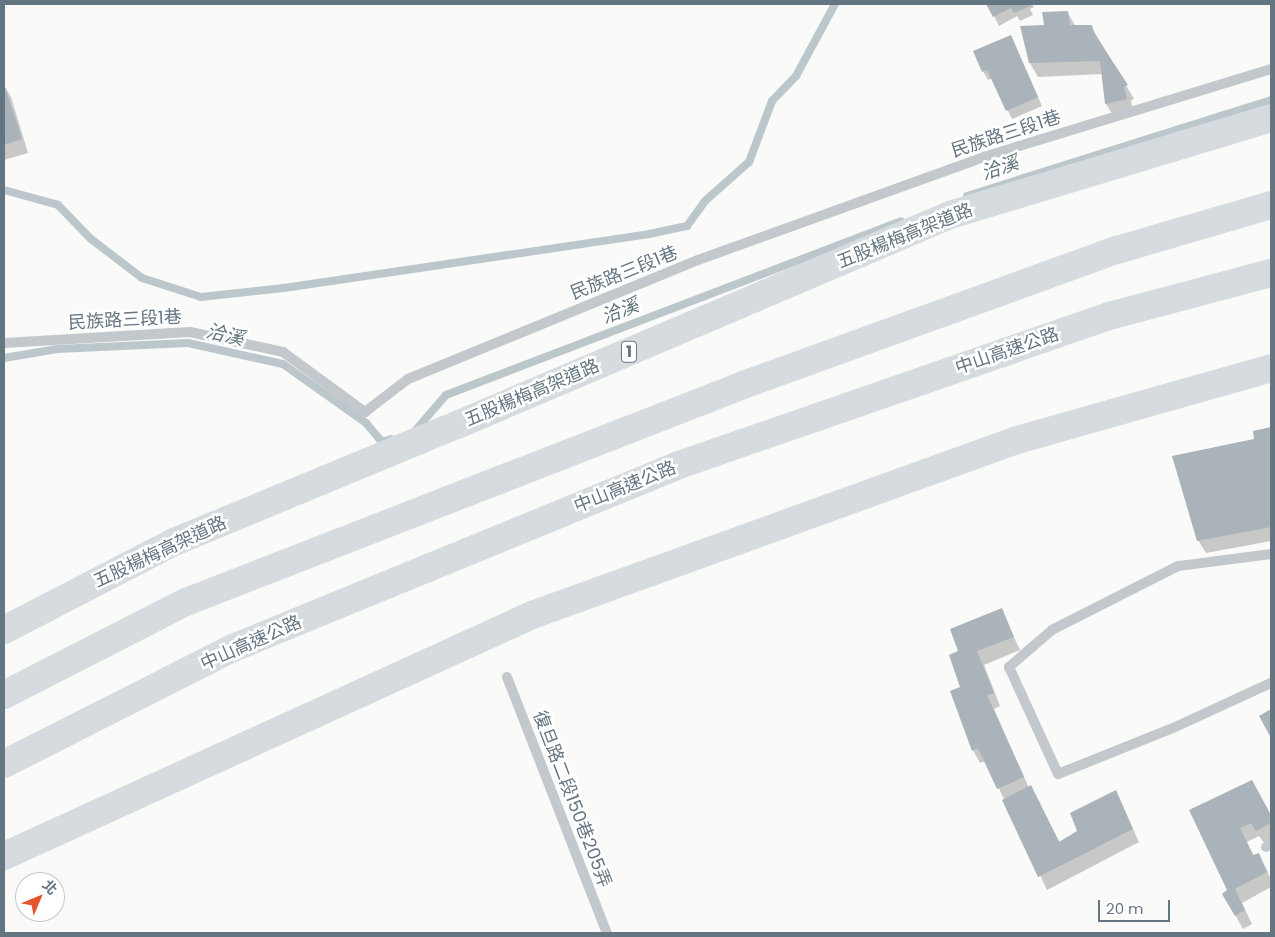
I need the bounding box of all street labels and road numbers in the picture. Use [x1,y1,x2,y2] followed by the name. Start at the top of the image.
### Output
[949,106,1063,162] street label: 民族路三段1巷
[834,199,976,273] street label: 五股楊梅高架道路
[567,242,681,304] street label: 民族路三段1巷
[68,306,182,334] street label: 民族路三段1巷
[952,323,1062,379] street label: 中山高速公路
[620,338,638,366] road number: 1
[462,355,602,431] street label: 五股楊梅高架道路
[571,457,679,517] street label: 中山高速公路
[90,512,230,592] street label: 五股楊梅高架道路
[197,611,305,675] street label: 中山高速公路
[528,708,616,890] street label: 復旦路二段150巷205弄

